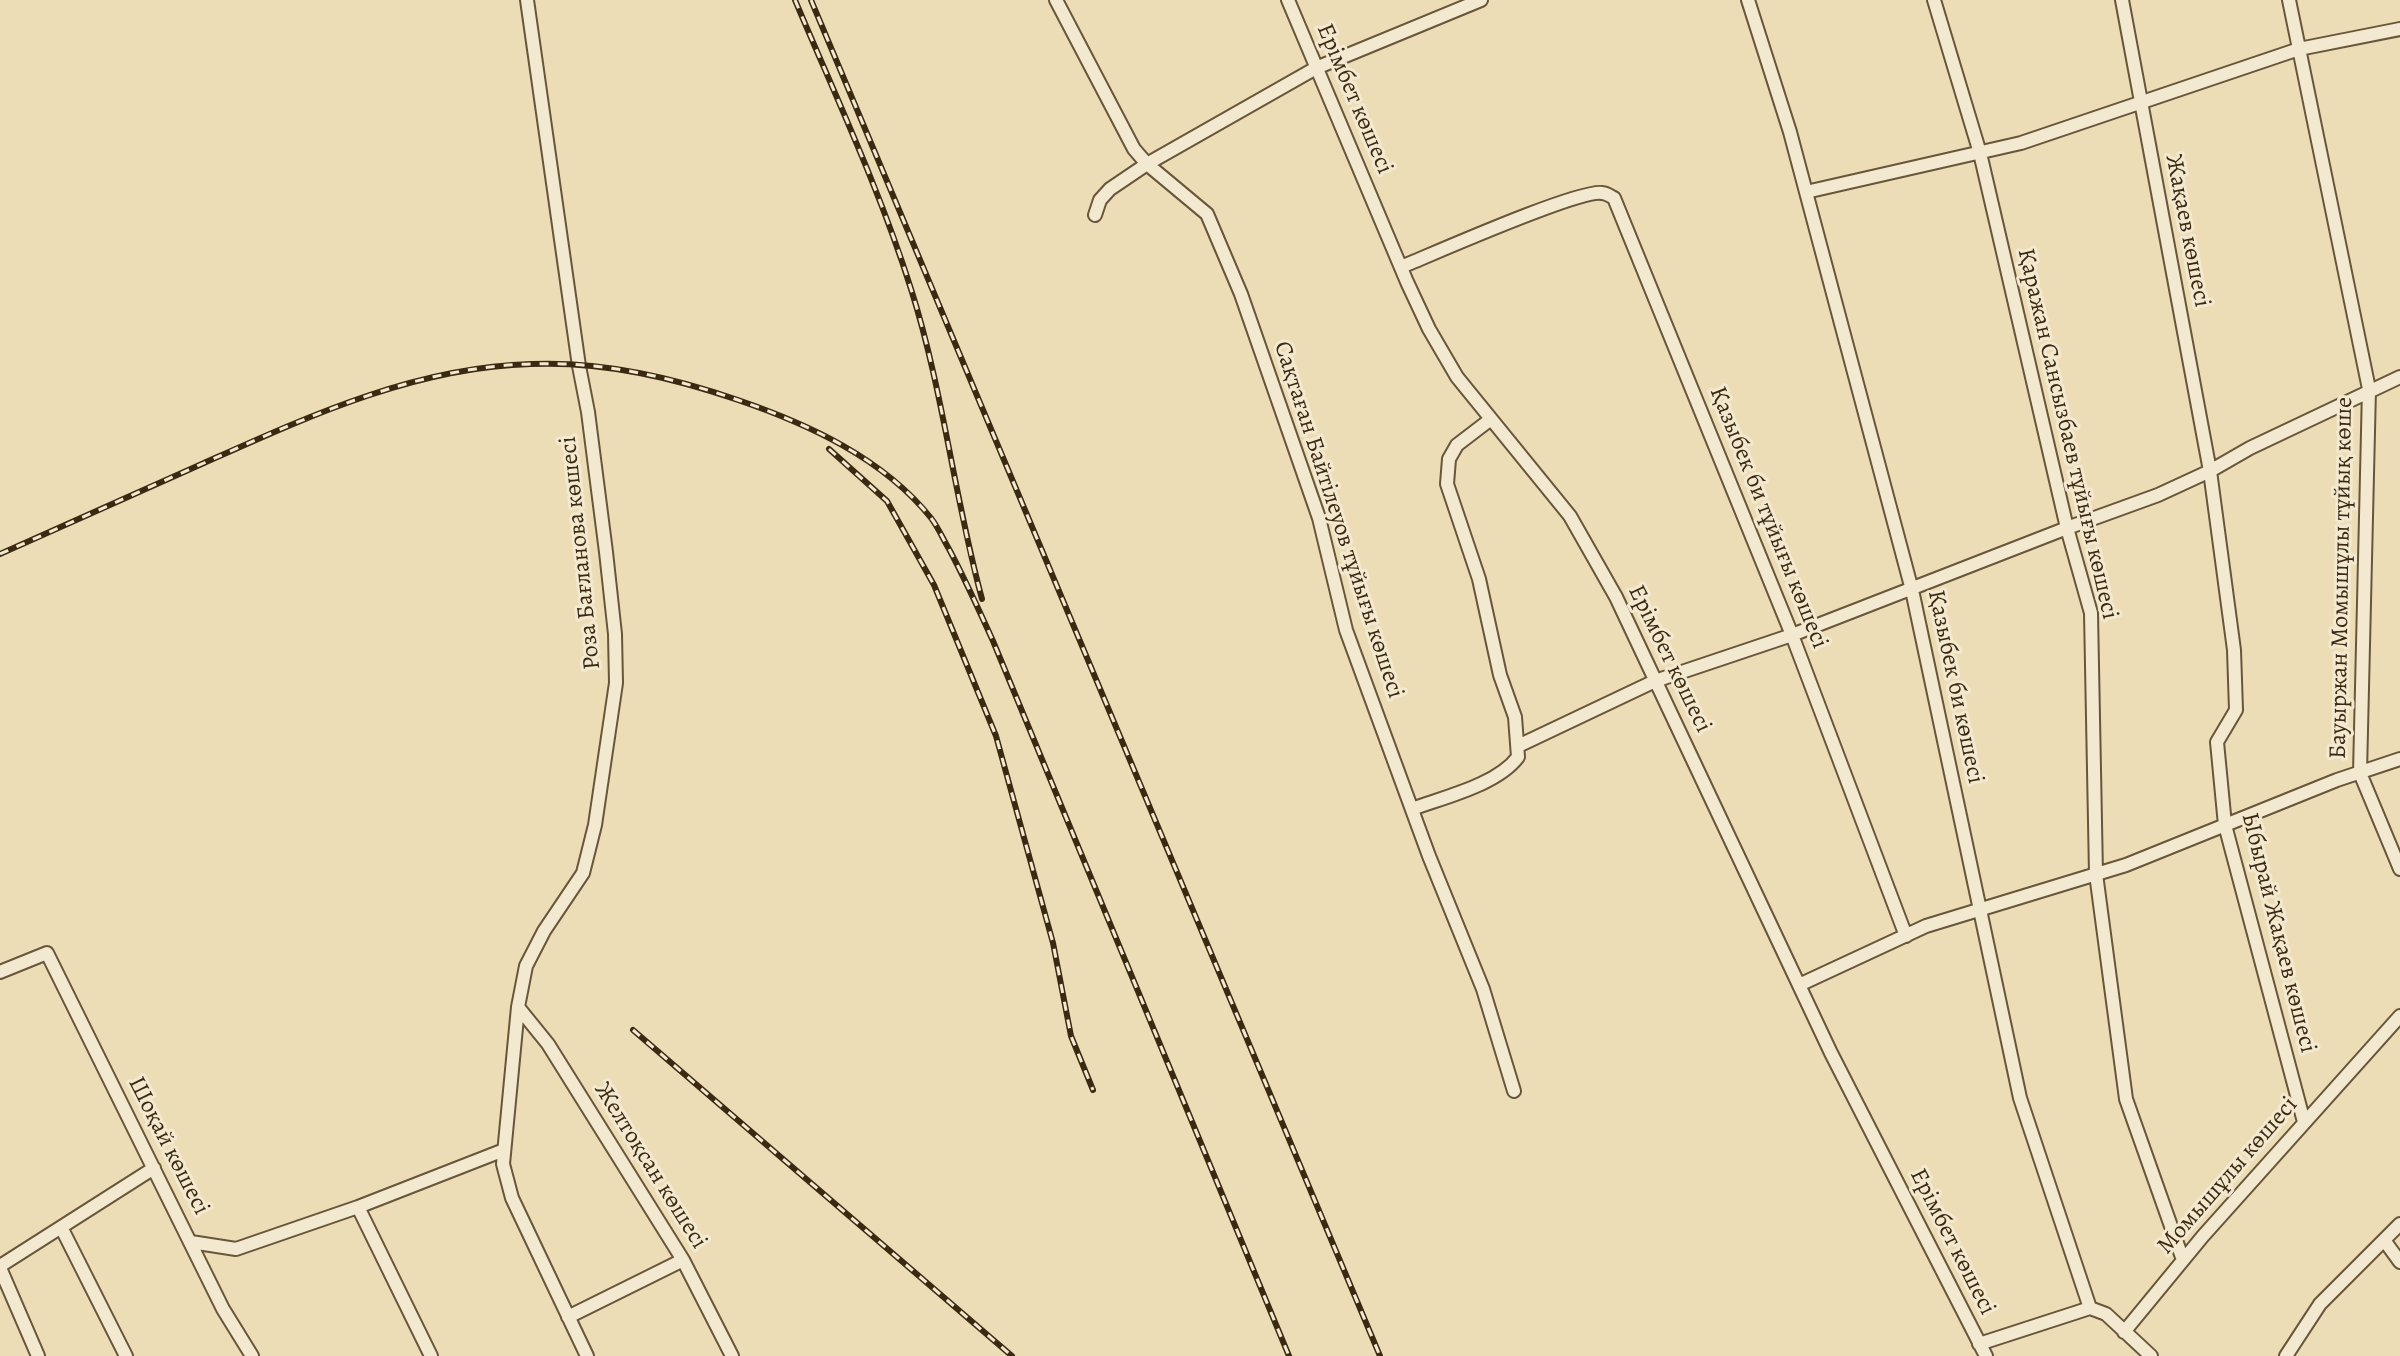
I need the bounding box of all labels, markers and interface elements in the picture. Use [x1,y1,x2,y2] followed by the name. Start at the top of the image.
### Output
[1309,19,1399,179] street label: Ерімбет көшесі
[2158,152,2216,310] street label: Жақаев көшесі
[2010,246,2124,622] street label: Қаражан Сансызбаев тұйығы көшесі
[1267,338,1409,702] street label: Сақтаған Байтілеуов тұйығы көшесі
[1702,383,1834,653] street label: Қазыбек би тұйығы көшесі
[2324,397,2360,759] street label: Бауыржан Момышұлы тұйық көше
[554,435,608,671] street label: Роза Бағланова көшесі
[1621,581,1717,737] street label: Ерімбет көшесі
[1920,588,1990,786] street label: Қазыбек би көшесі
[2234,810,2322,1056] street label: Ыбырай Жақаев көшесі
[121,1072,215,1220] street label: Шоқай көшесі
[587,1077,713,1255] street label: Желтоқсан көшесі
[2152,1091,2304,1261] street label: Момышұлы көшесі
[1903,1164,2001,1320] street label: Ерімбет көшесі

